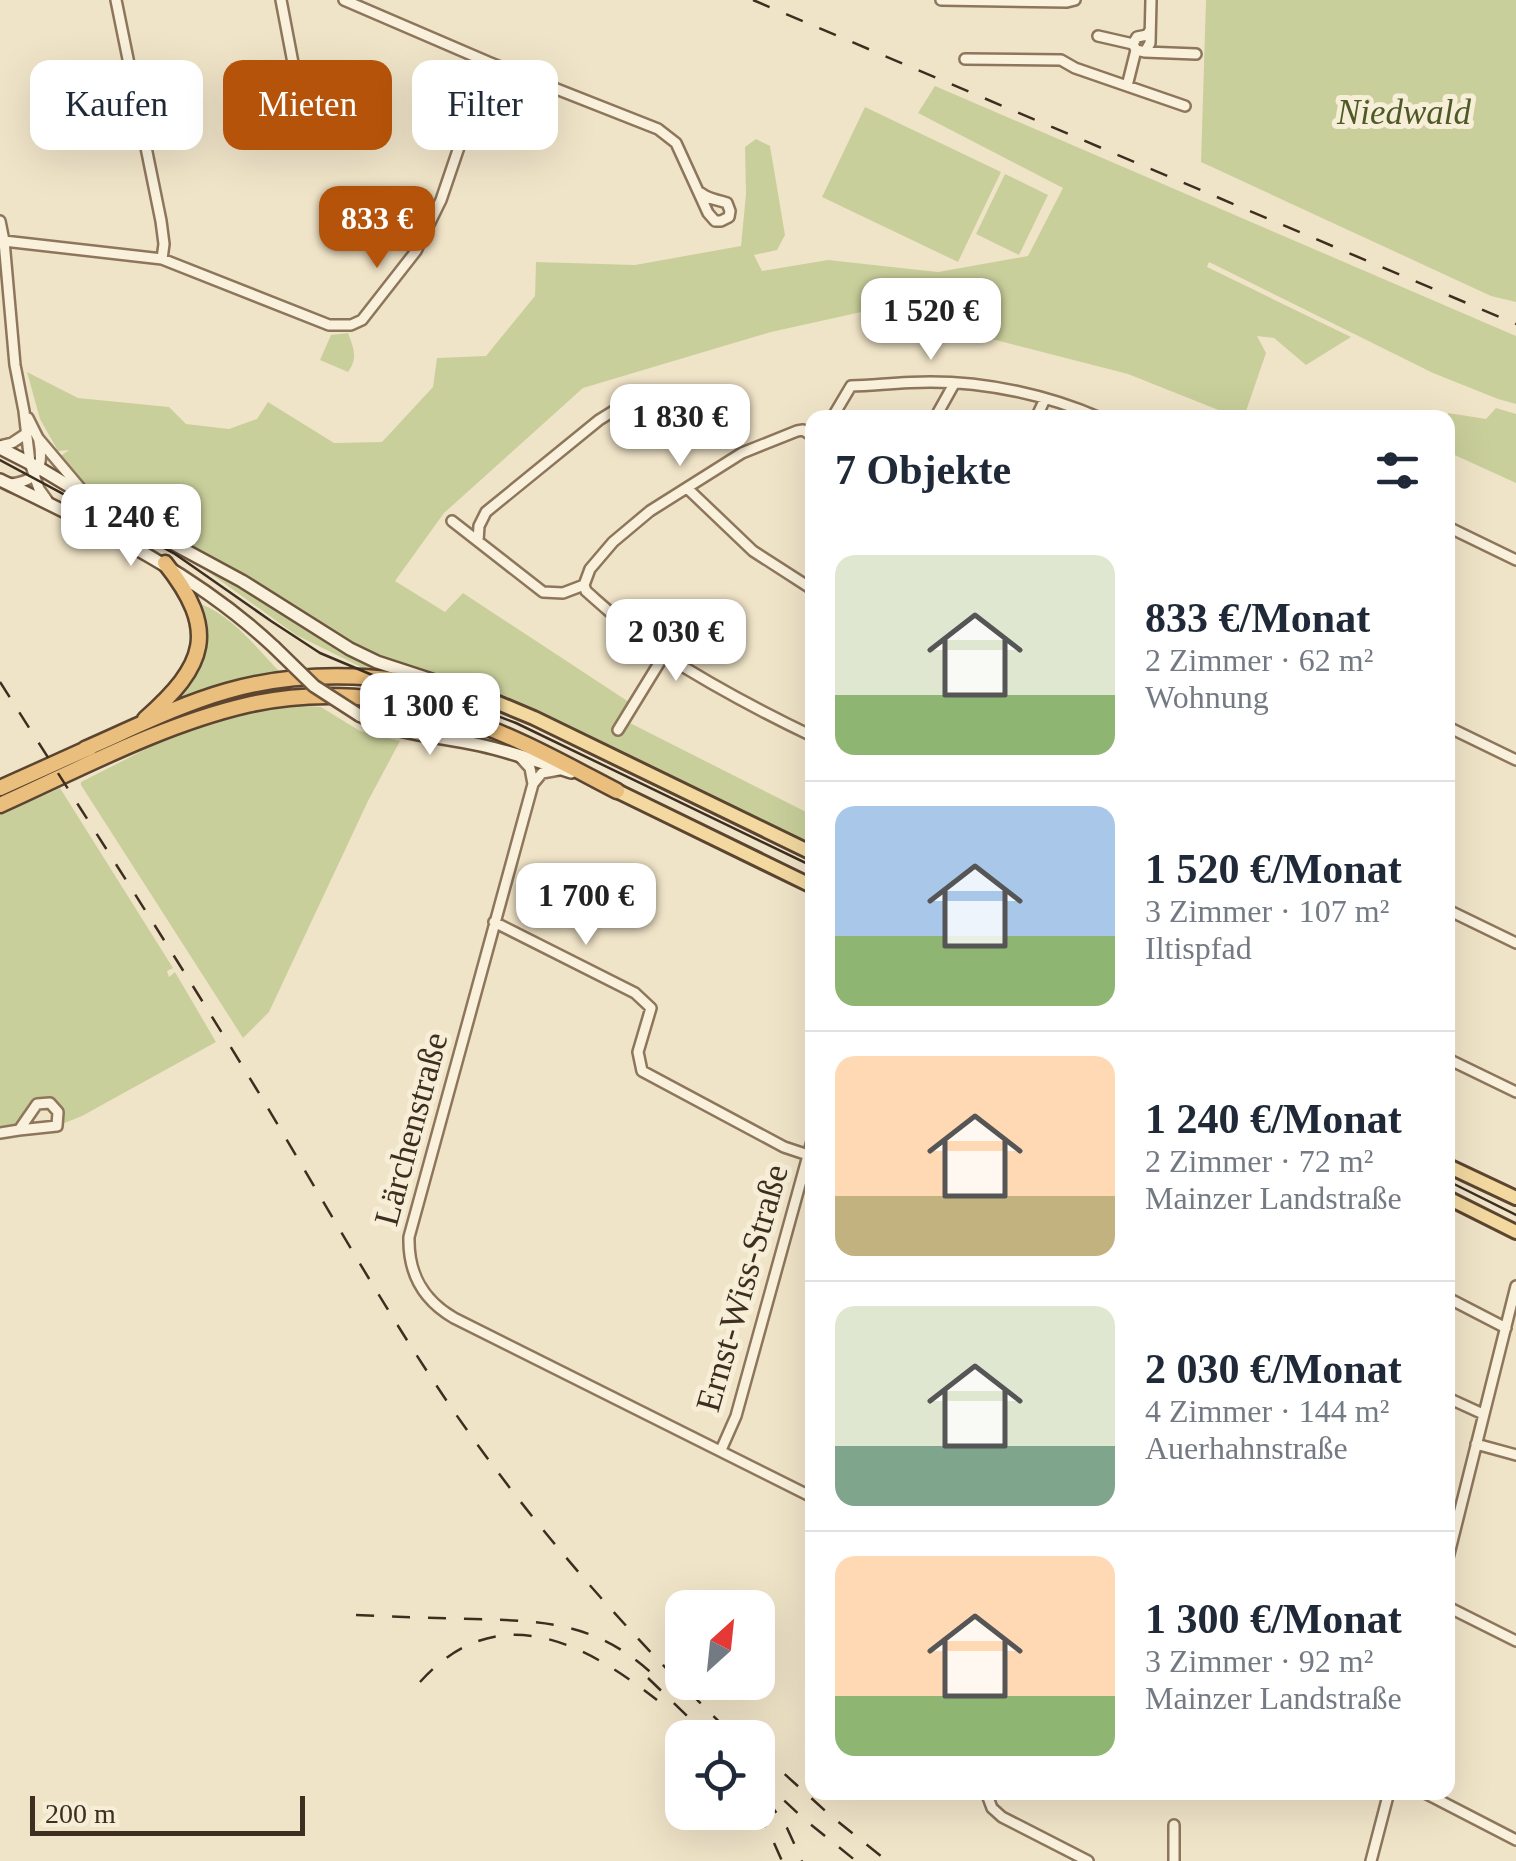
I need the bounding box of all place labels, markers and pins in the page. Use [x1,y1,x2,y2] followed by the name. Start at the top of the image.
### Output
[307,186,447,271] pin: 833 €
[839,278,1023,363] pin: 1 520 €
[588,384,772,469] pin: 1 830 €
[39,484,223,569] pin: 1 240 €
[584,599,768,684] pin: 2 030 €
[338,673,522,758] pin: 1 300 €
[494,863,678,948] pin: 1 700 €

